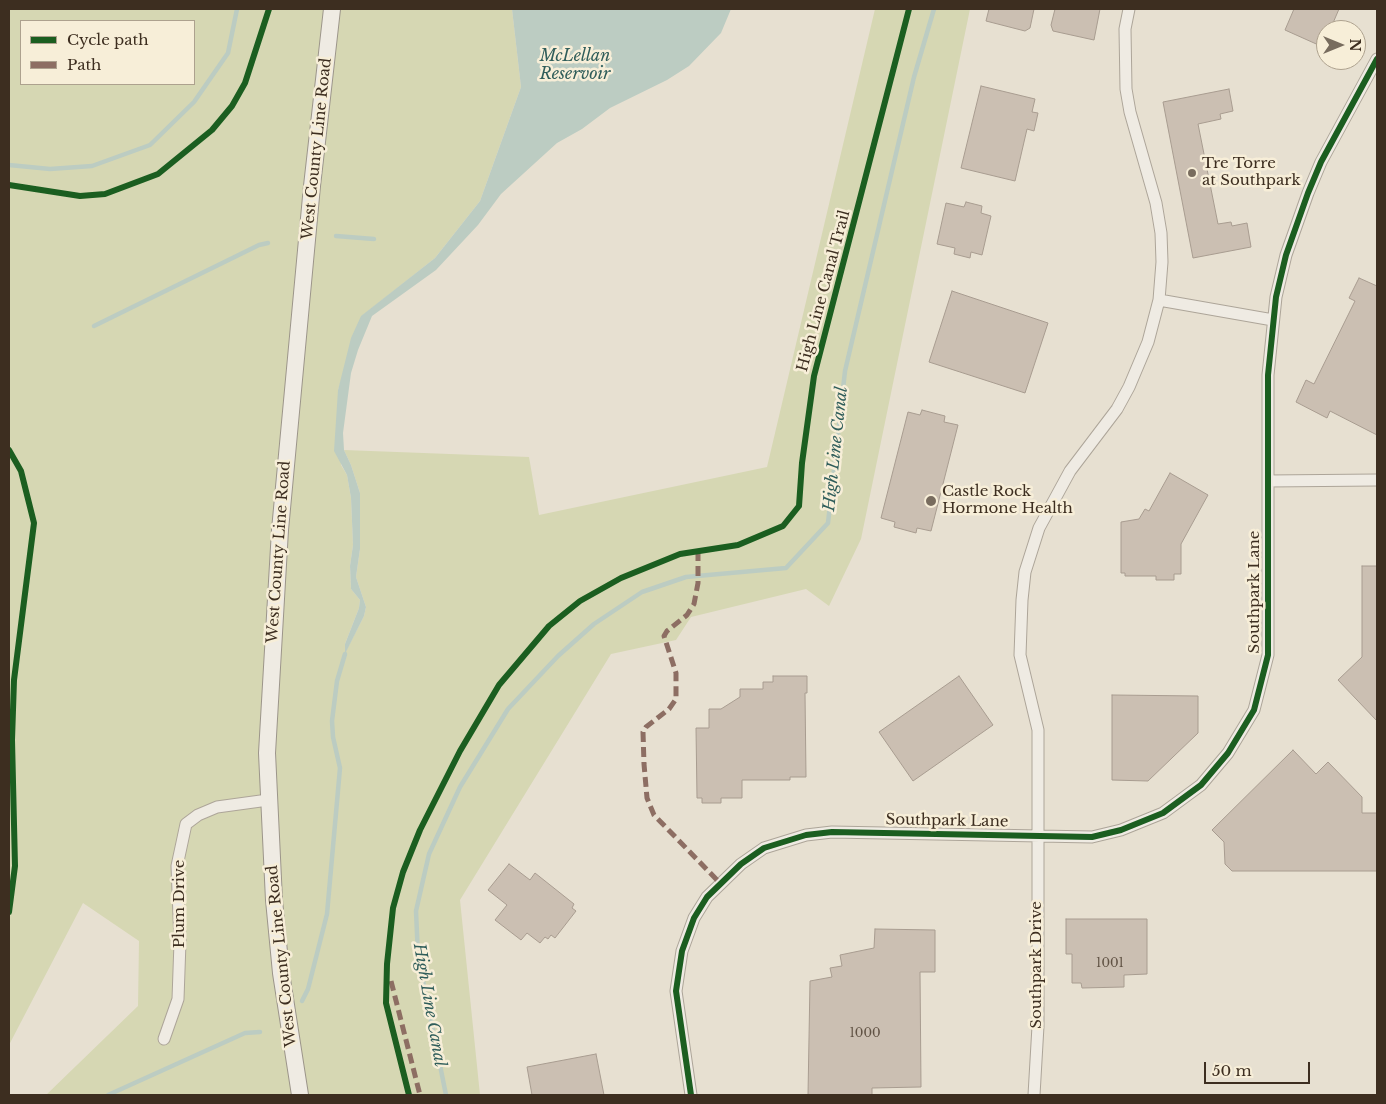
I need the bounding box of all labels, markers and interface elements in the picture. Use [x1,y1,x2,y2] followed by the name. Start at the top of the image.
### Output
[20,20,195,85] legend
[1316,20,1366,70] north arrow
[67,30,149,49] text: Cycle path
[1346,38,1364,52] text: N
[540,46,610,84] water label: McLellan Reservoir
[67,55,101,74] text: Path
[298,57,336,241] street label: West County Line Road
[1202,155,1301,190] place label: Tre Torre at Southpark
[1186,167,1198,179] marker: Tre Torre at Southpark
[794,208,854,374] street label: High Line Canal Trail
[820,386,852,512] water label: High Line Canal
[264,460,294,644] street label: West County Line Road
[942,483,1073,518] place label: Castle Rock Hormone Health
[924,494,938,508] marker: Castle Rock Hormone Health
[1246,531,1264,653] street label: Southpark Lane
[885,811,1009,831] street label: Southpark Lane
[171,860,189,948] street label: Plum Drive
[263,864,301,1048] street label: West County Line Road
[1028,901,1046,1029] street label: Southpark Drive
[409,942,449,1068] water label: High Line Canal
[1096,957,1124,971] house number: 1001
[849,1027,881,1041] house number: 1000
[1206,1052,1312,1084] scale bar
[1212,1061,1252,1080] text: 50 m

